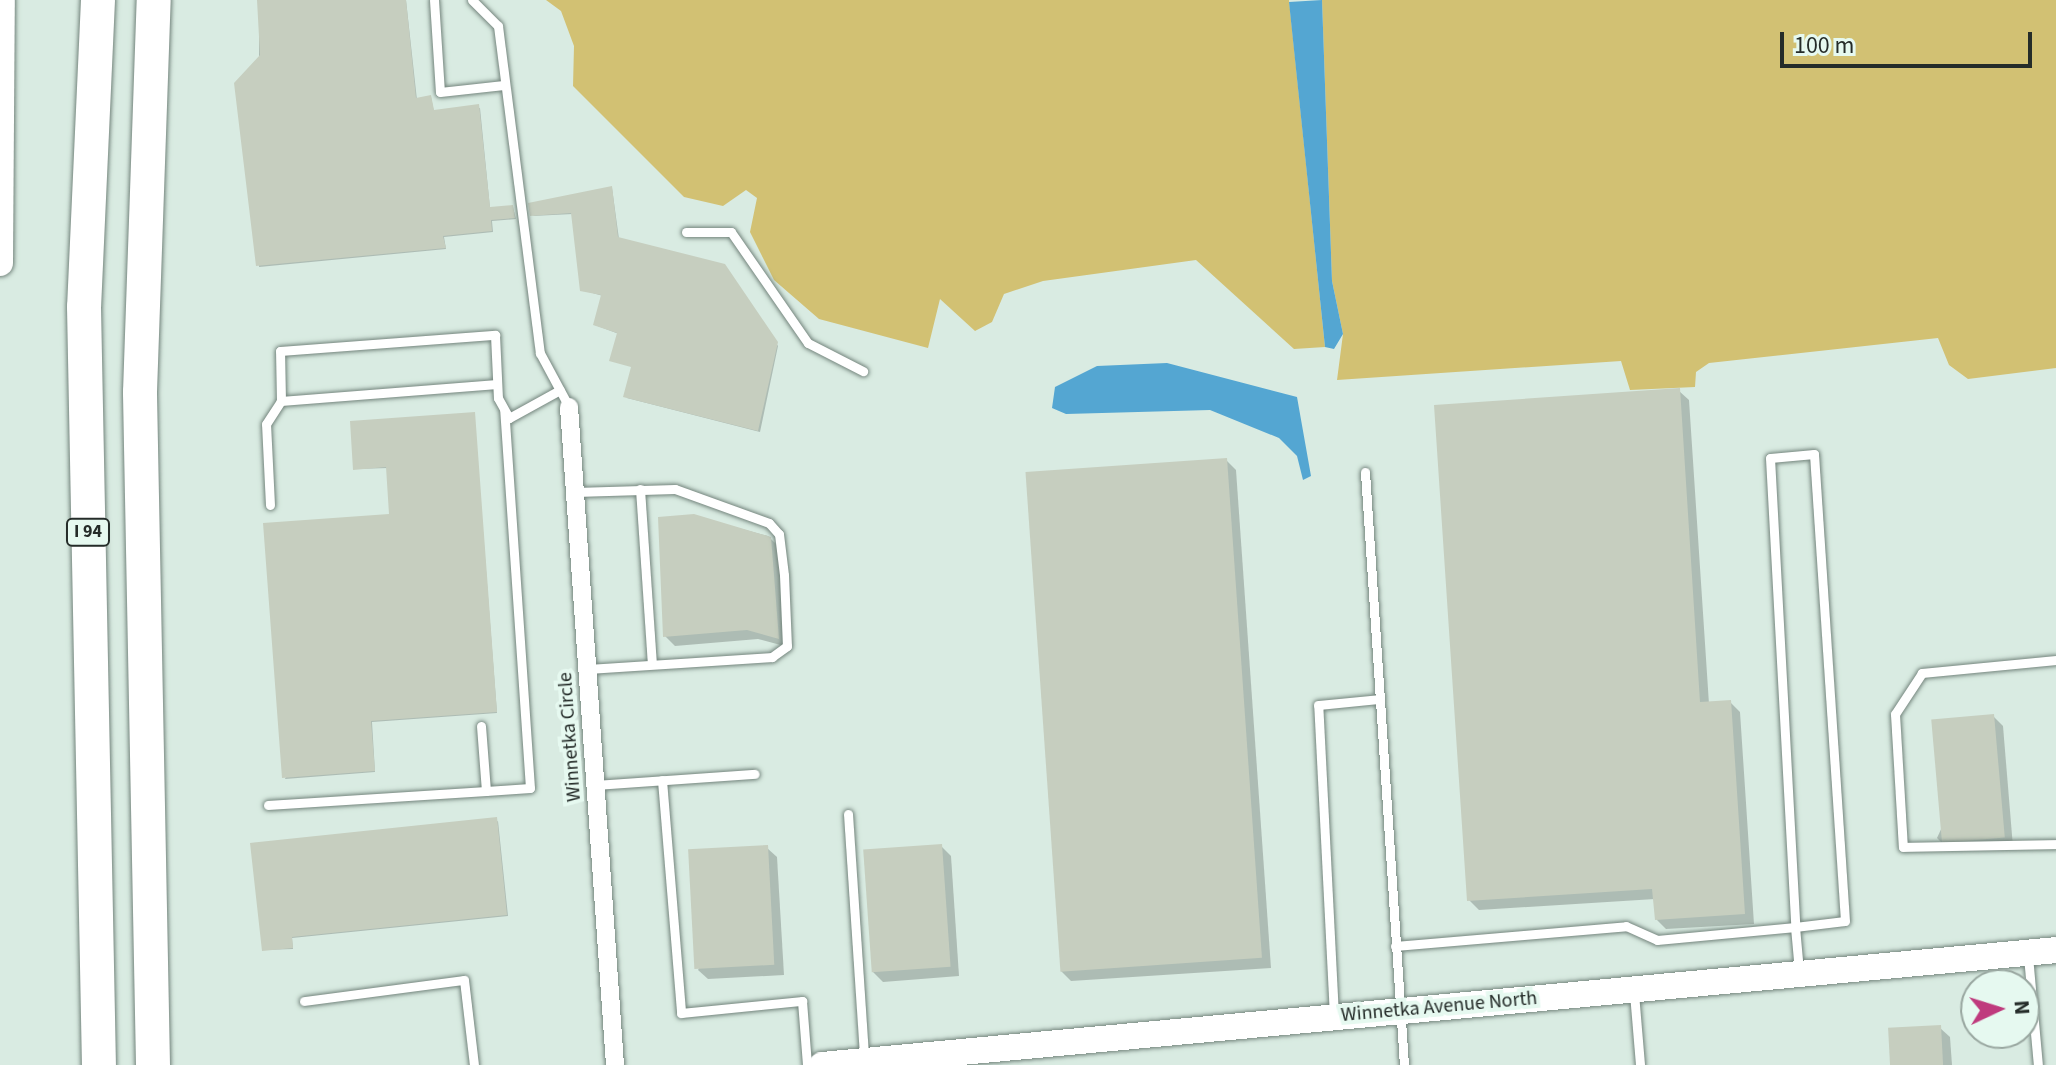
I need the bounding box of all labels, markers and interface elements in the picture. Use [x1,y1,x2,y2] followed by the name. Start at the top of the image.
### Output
[1784,16,2036,66] scale bar
[1794,28,1854,63] text: 100 m
[64,518,112,546] road number: I 94
[553,671,587,803] street label: Winnetka Circle
[1960,969,2040,1049] north arrow
[1340,986,1538,1028] street label: Winnetka Avenue North
[2005,999,2038,1016] text: N

